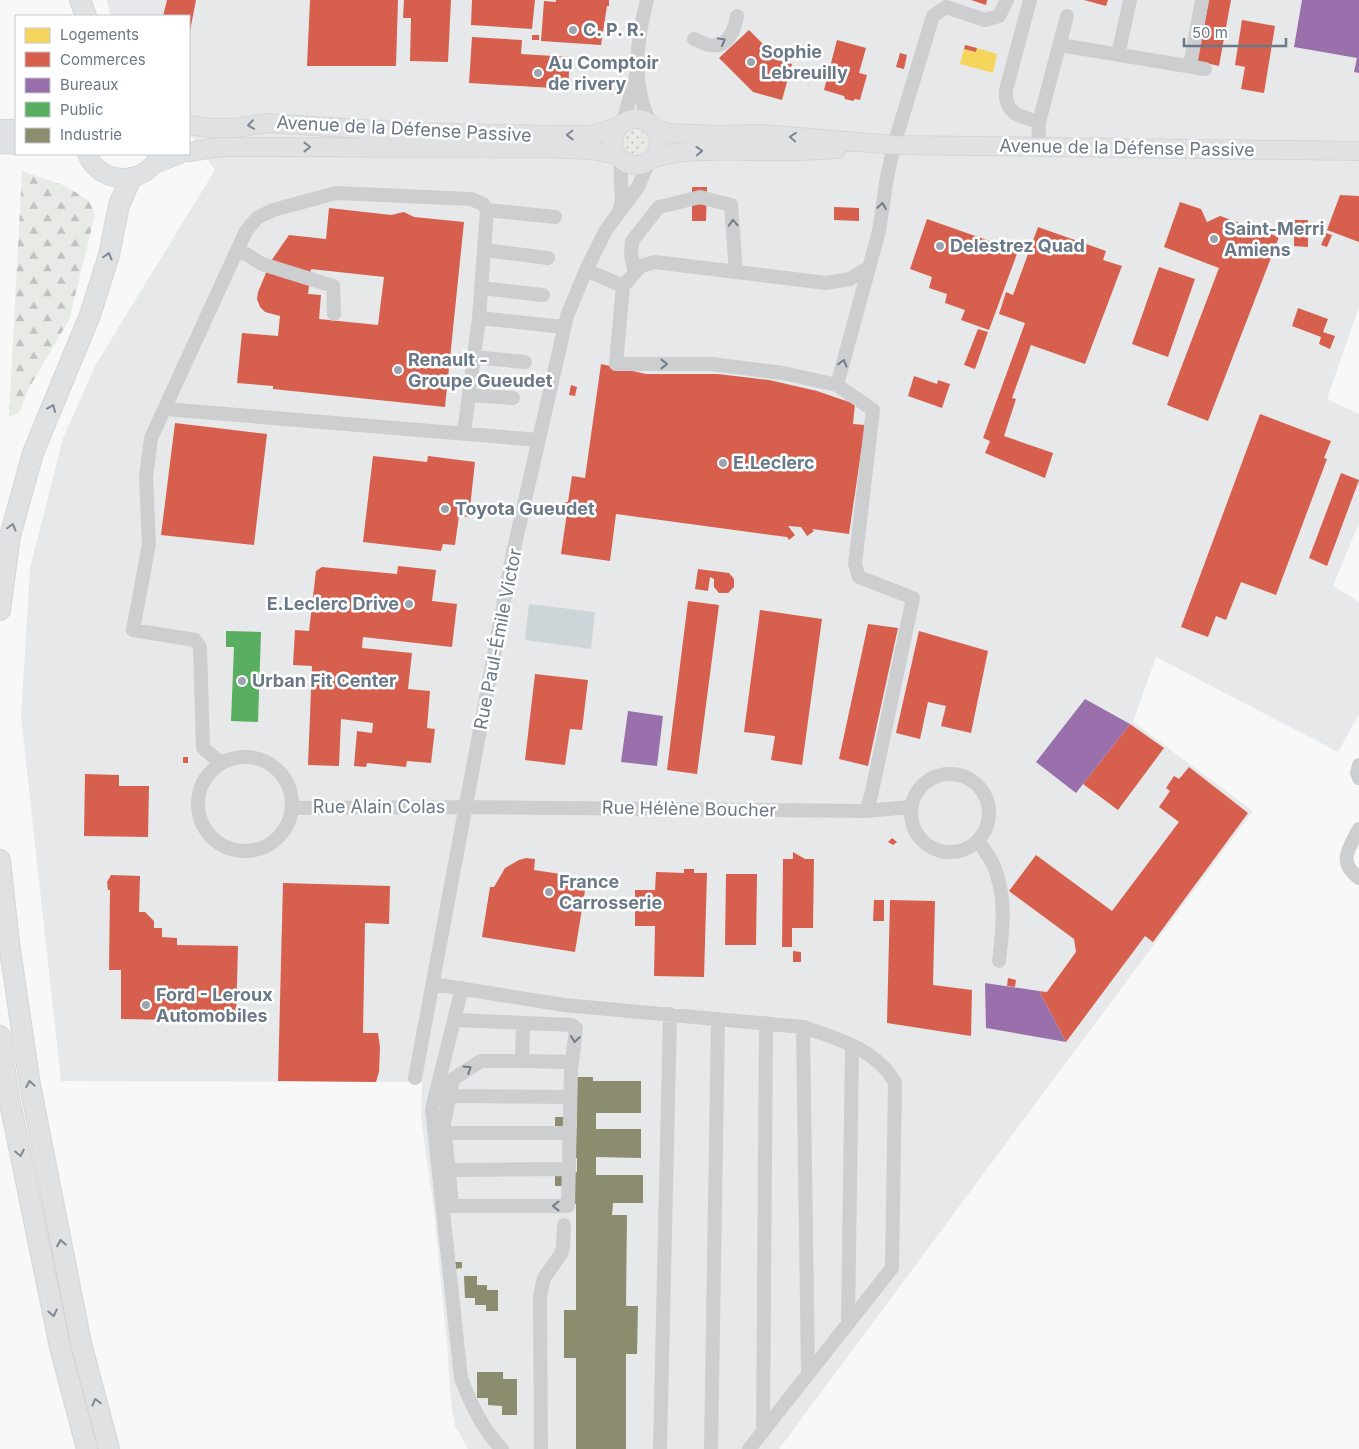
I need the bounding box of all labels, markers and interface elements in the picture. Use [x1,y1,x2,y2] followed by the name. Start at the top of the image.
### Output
[15,15,190,155] legend
[1184,15,1286,47] scale bar
[583,19,645,40] place label: C. P. R.
[1192,23,1228,42] text: 50 m
[567,24,579,36] marker: C. P. R.
[60,25,139,44] text: Logements
[717,37,726,47] one-way arrow
[761,41,848,83] place label: Sophie Lebreuilly
[60,50,146,69] text: Commerces
[548,52,659,94] place label: Au Comptoir de rivery
[745,56,757,68] marker: Sophie Lebreuilly
[532,67,544,79] marker: Au Comptoir de rivery
[60,75,118,94] text: Bureaux
[60,100,103,119] text: Public
[276,111,532,146] street label: Avenue de la Défense Passive
[246,119,254,130] one-way arrow
[60,125,122,144] text: Industrie
[566,130,574,140] one-way arrow
[789,131,797,142] one-way arrow
[999,135,1255,160] street label: Avenue de la Défense Passive
[304,142,311,152] one-way arrow
[696,146,703,156] one-way arrow
[877,201,887,210] one-way arrow
[1224,218,1324,260] place label: Saint-Merri Amiens
[727,219,738,227] one-way arrow
[1208,233,1220,245] marker: Saint-Merri Amiens
[950,235,1085,256] place label: Delestrez Quad
[934,240,946,252] marker: Delestrez Quad
[103,252,113,261] one-way arrow
[408,349,553,391] place label: Renault - Groupe Gueudet
[661,359,669,369] one-way arrow
[837,359,848,368] one-way arrow
[392,364,404,376] marker: Renault - Groupe Gueudet
[45,404,56,413] one-way arrow
[733,452,815,473] place label: E.Leclerc
[717,457,729,469] marker: E.Leclerc
[455,498,595,519] place label: Toyota Gueudet
[439,503,451,515] marker: Toyota Gueudet
[6,522,17,531] one-way arrow
[469,546,525,731] street label: Rue Paul-Émile Victor
[267,593,399,614] place label: E.Leclerc Drive
[403,598,415,610] marker: E.Leclerc Drive
[252,670,396,691] place label: Urban Fit Center
[236,675,248,687] marker: Urban Fit Center
[313,796,445,817] street label: Rue Alain Colas
[602,796,776,821] street label: Rue Hélène Boucher
[559,871,662,913] place label: France Carrosserie
[543,886,555,898] marker: France Carrosserie
[156,984,273,1026] place label: Ford - Leroux Automobiles
[140,999,152,1011] marker: Ford - Leroux Automobiles
[570,1036,581,1044] one-way arrow
[463,1066,472,1075] one-way arrow
[25,1080,35,1088] one-way arrow
[14,1149,25,1158] one-way arrow
[551,1201,559,1211] one-way arrow
[56,1239,67,1248] one-way arrow
[47,1308,57,1317] one-way arrow
[92,1398,102,1406] one-way arrow

